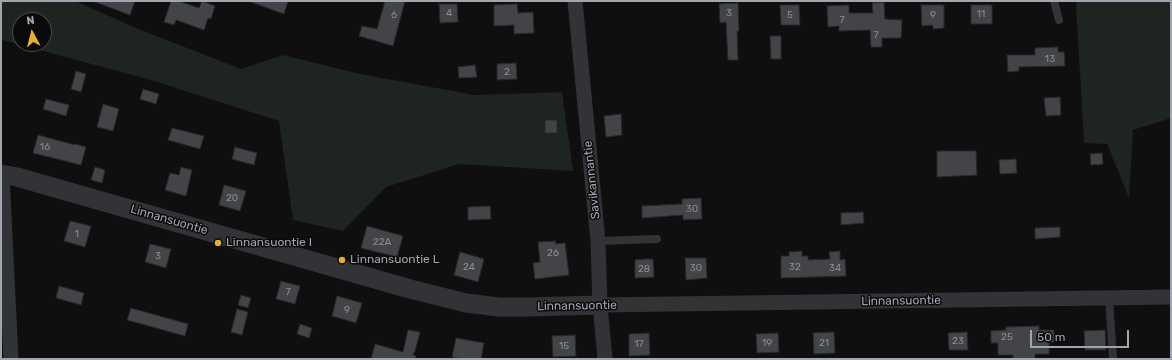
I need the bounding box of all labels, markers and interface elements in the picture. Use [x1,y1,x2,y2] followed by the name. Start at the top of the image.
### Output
[446,7,452,19] house number: 4
[726,7,732,19] house number: 3
[977,8,985,20] house number: 11
[391,9,397,21] house number: 6
[787,9,793,21] house number: 5
[930,9,936,21] house number: 9
[12,12,52,52] north arrow
[26,14,35,28] text: N
[839,14,845,26] house number: 7
[873,29,879,41] house number: 7
[1045,53,1055,65] house number: 13
[504,66,510,78] house number: 2
[581,140,603,220] street label: Savikannantie
[40,141,50,153] house number: 16
[226,192,238,204] house number: 20
[129,202,209,238] street label: Linnansuontie
[686,203,698,215] house number: 30
[75,228,79,240] house number: 1
[226,236,312,250] place label: Linnansuontie I
[373,236,391,248] house number: 22A
[213,238,223,248] marker: Linnansuontie I
[547,247,559,259] house number: 26
[155,250,161,262] house number: 3
[350,253,440,267] place label: Linnansuontie L
[337,255,347,265] marker: Linnansuontie L
[463,261,475,273] house number: 24
[789,261,801,273] house number: 32
[690,262,702,274] house number: 30
[829,262,841,274] house number: 34
[638,263,650,275] house number: 28
[285,286,291,298] house number: 7
[861,293,941,309] street label: Linnansuontie
[537,298,617,314] street label: Linnansuontie
[344,304,350,316] house number: 9
[1032,322,1131,348] scale bar
[1037,330,1065,344] text: 50 m
[1001,331,1013,343] house number: 25
[952,335,964,347] house number: 23
[762,337,772,349] house number: 19
[819,337,829,349] house number: 21
[634,338,644,350] house number: 17
[559,340,569,352] house number: 15

